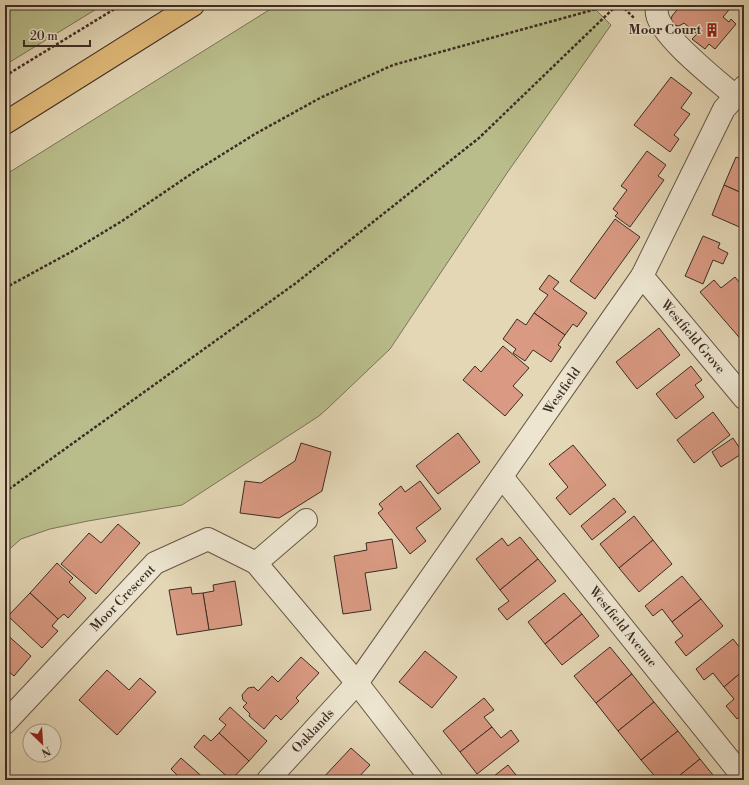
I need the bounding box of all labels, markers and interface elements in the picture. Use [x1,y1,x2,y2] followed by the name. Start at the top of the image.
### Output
[24,22,90,48] scale bar
[629,22,701,38] place label: Moor Court
[704,22,720,38] building icon: Moor Court
[30,29,58,44] text: 20 m
[657,296,729,377] street label: Westfield Grove
[539,364,584,418] street label: Westfield
[87,561,159,635] street label: Moor Crescent
[585,583,661,671] street label: Westfield Avenue
[288,705,338,756] street label: Oaklands
[22,723,62,763] north arrow
[39,743,53,759] text: N

